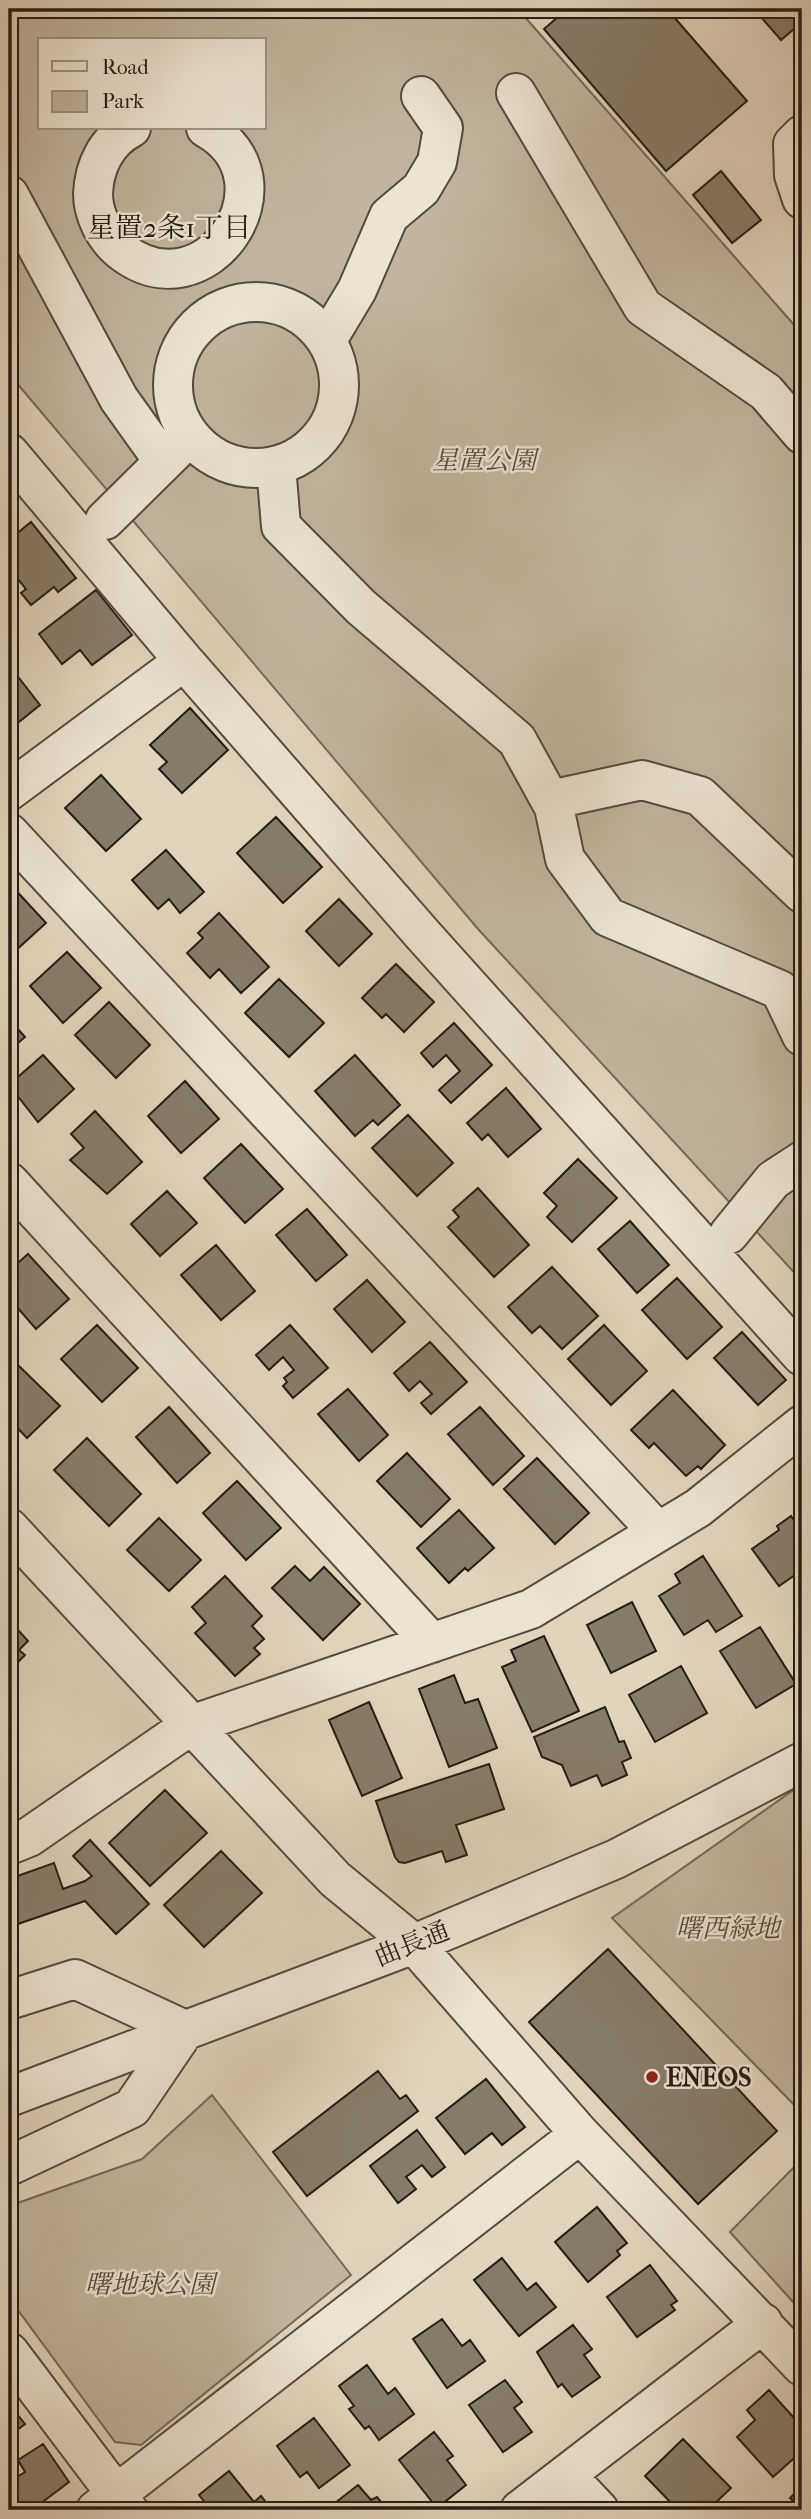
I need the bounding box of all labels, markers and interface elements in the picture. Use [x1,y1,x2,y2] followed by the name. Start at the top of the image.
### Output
[38,38,266,130] legend
[102,55,149,79] text: Road
[102,89,144,113] text: Park
[87,211,251,244] district label: 星置2条1丁目
[432,445,540,476] park label: 星置公園
[676,1913,783,1944] park label: 曙西緑地
[370,1915,454,1973] street label: 曲長通
[666,2062,752,2093] place label: ENEOS
[644,2069,660,2085] marker: ENEOS
[85,2269,219,2300] park label: 曙地球公園

